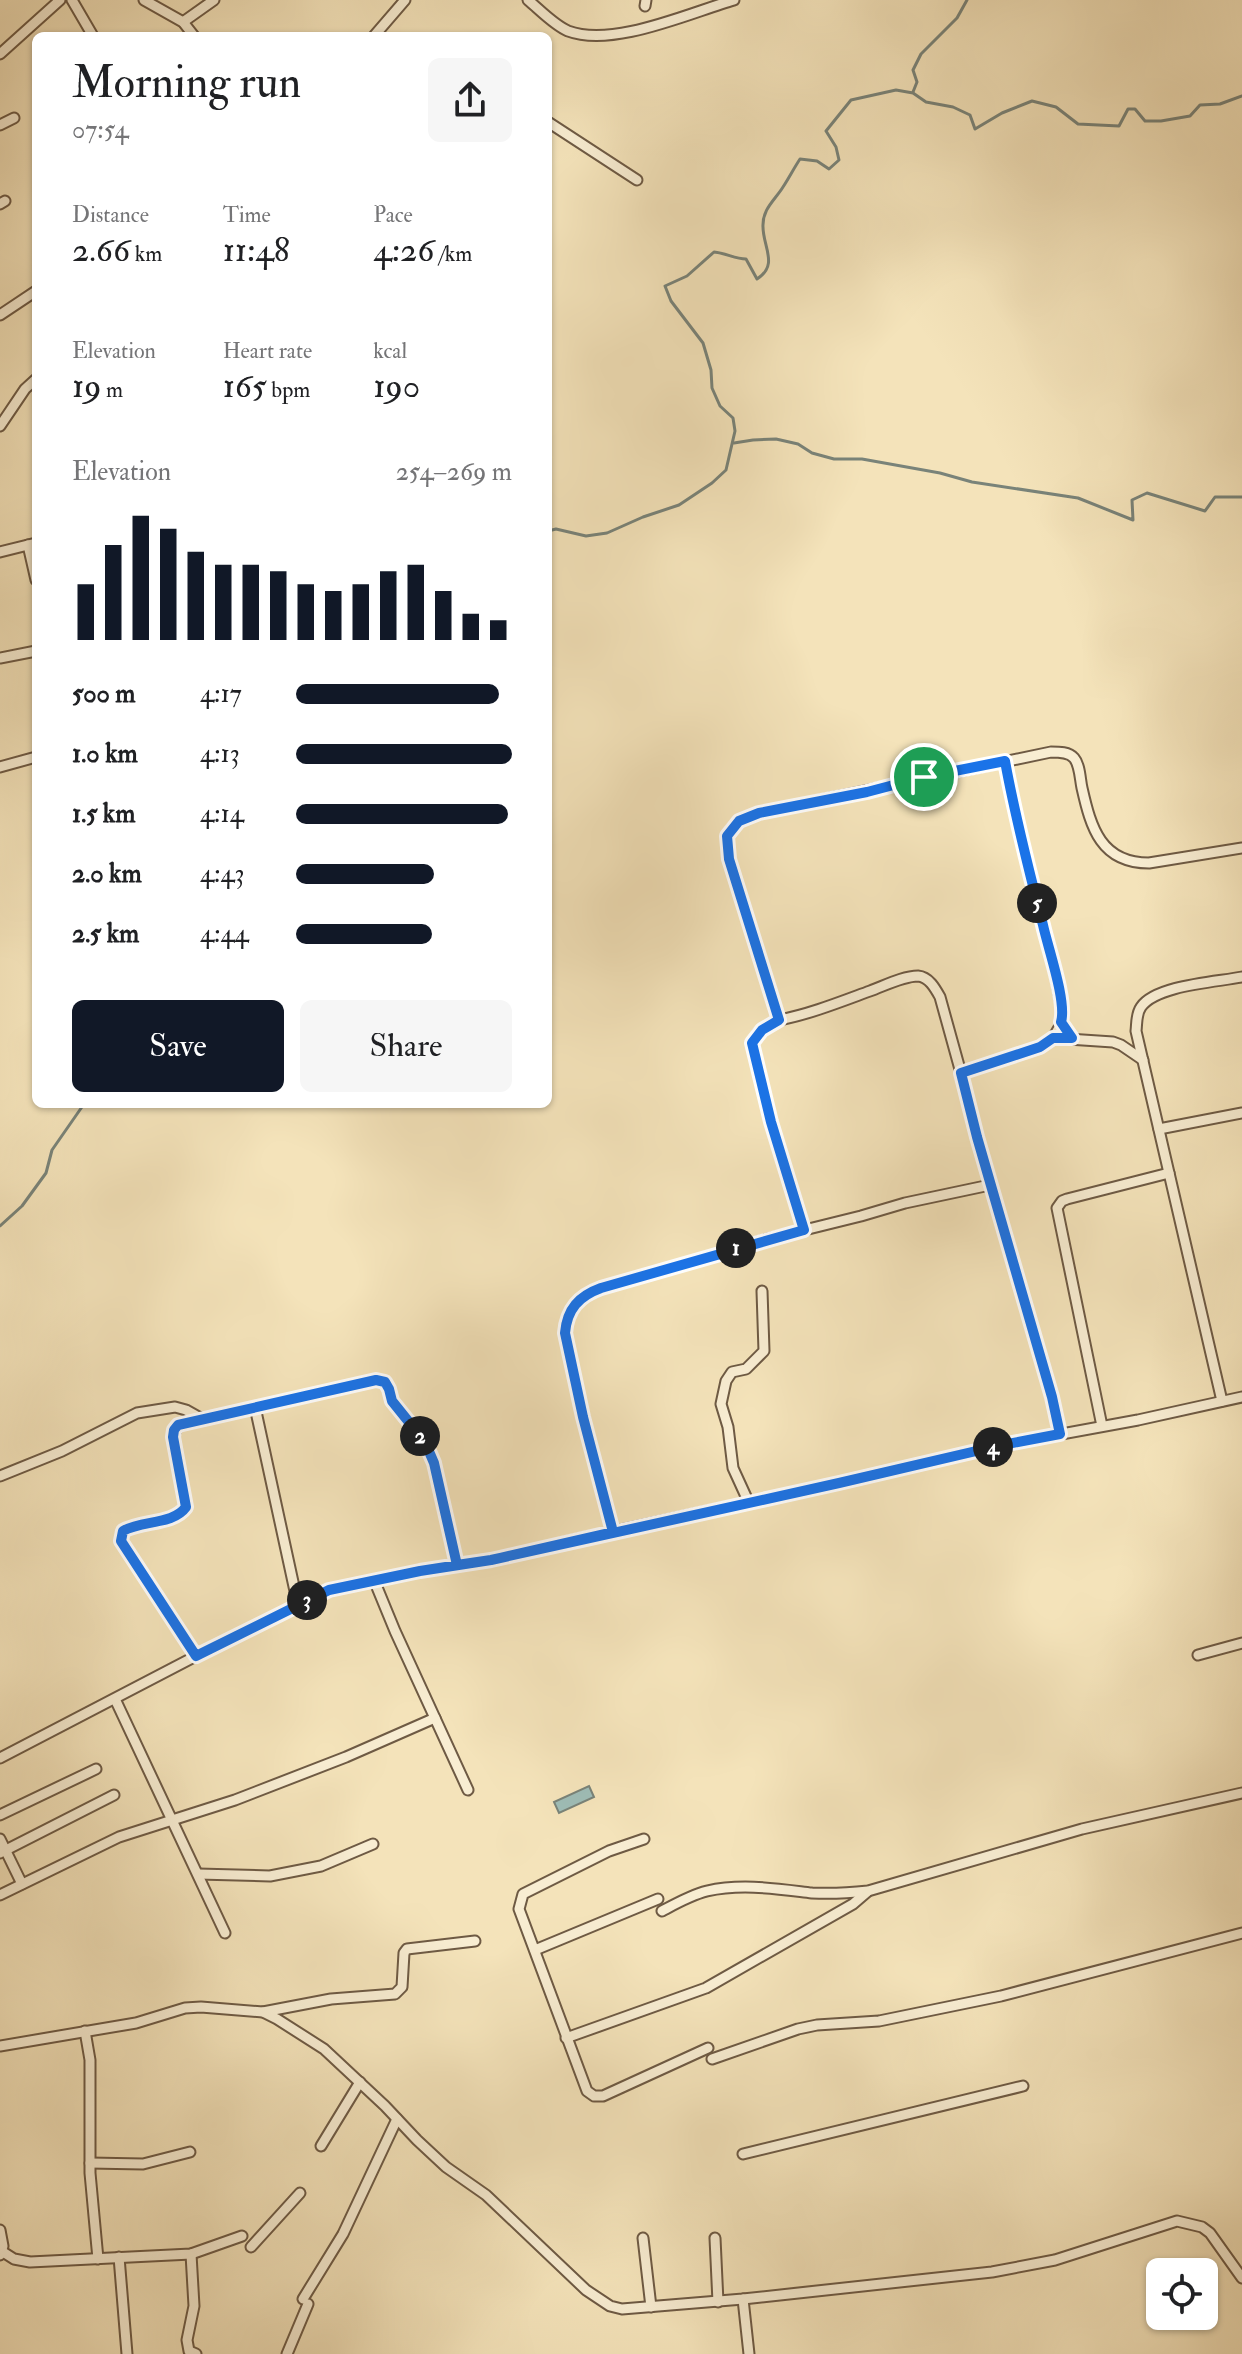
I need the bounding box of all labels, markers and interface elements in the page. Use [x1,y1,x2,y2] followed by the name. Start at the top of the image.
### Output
[72,56,301,111] text: Morning run
[428,58,512,142] button: share
[72,114,128,146] text: 07:54
[72,201,149,229] text: Distance
[223,201,271,229] text: Time
[373,201,413,229] text: Pace
[72,229,130,272] text: 2.66
[223,229,290,272] text: 11:48
[373,229,434,272] text: 4:26
[130,240,162,268] text: km
[434,240,472,268] text: /km
[72,337,156,365] text: Elevation
[223,337,312,365] text: Heart rate
[373,337,407,365] text: kcal
[72,365,101,408] text: 19
[223,365,267,408] text: 165
[373,365,420,408] text: 190
[101,376,123,404] text: m
[267,376,310,404] text: bpm
[72,456,171,488] text: Elevation
[396,456,512,488] text: 254–269 m
[72,678,136,710] text: 500 m
[200,678,242,710] text: 4:17
[72,738,138,770] text: 1.0 km
[200,738,240,770] text: 4:13
[890,743,958,811] pin
[902,755,946,799] icon: arrive
[72,798,135,830] text: 1.5 km
[200,798,244,830] text: 4:14
[72,858,142,890] text: 2.0 km
[200,858,244,890] text: 4:43
[1017,883,1057,923] pin: 5
[1032,889,1042,917] text: 5
[72,918,139,950] text: 2.5 km
[200,918,248,950] text: 4:44
[72,1000,284,1092] button: Save
[300,1000,512,1092] button: Share
[716,1228,756,1268] pin: 1
[732,1234,740,1262] text: 1
[400,1416,440,1456] pin: 2
[414,1422,426,1450] text: 2
[973,1427,1013,1467] pin: 4
[987,1433,999,1461] text: 4
[287,1580,327,1620] pin: 3
[303,1586,311,1614] text: 3
[1146,2258,1218,2330] map controls
[1146,2258,1218,2330] button: locate

